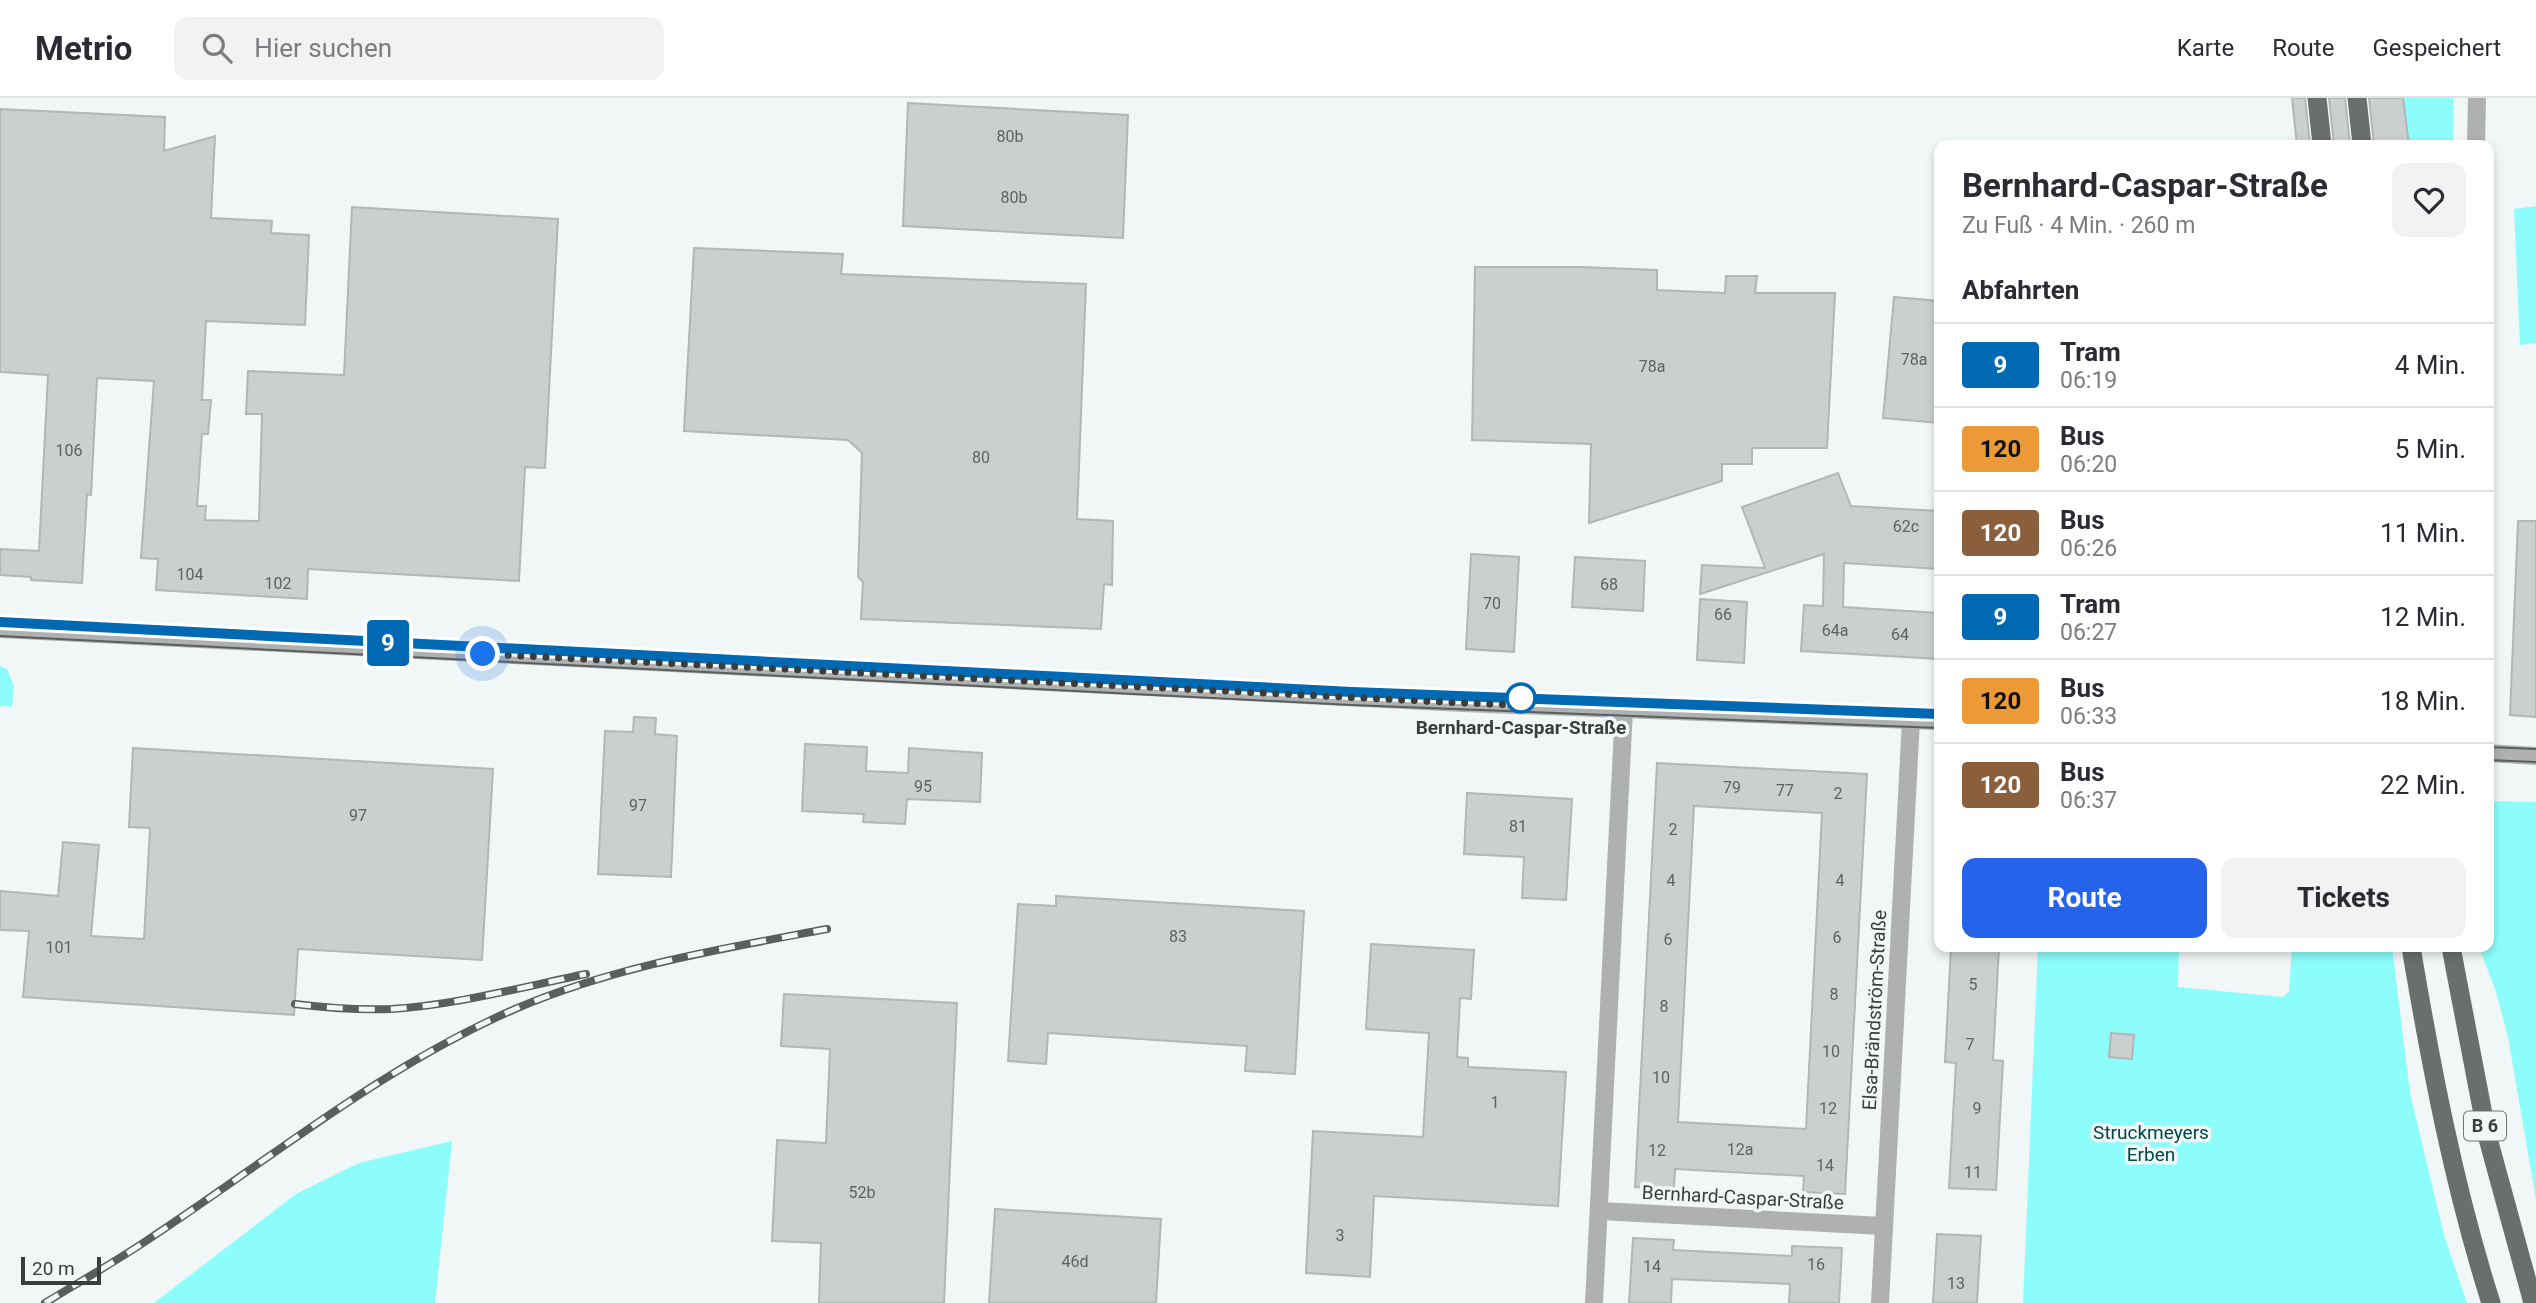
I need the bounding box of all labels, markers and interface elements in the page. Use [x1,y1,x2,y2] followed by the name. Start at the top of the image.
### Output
[174,17,664,80] search box
[35,29,132,68] text: Metrio
[198,29,236,67] icon: search
[254,33,392,63] text: Hier suchen
[2177,34,2234,62] text: Karte
[2272,34,2334,62] text: Route
[2372,34,2501,62] text: Gespeichert
[997,127,1024,146] house number: 80b
[2392,163,2466,237] button: heart
[1962,166,2328,205] text: Bernhard-Caspar-Straße
[1001,188,1028,207] house number: 80b
[1962,212,2195,239] text: Zu Fuß · 4 Min. · 260 m
[1962,275,2079,305] text: Abfahrten
[2060,337,2121,367] text: Tram
[1901,350,1927,369] house number: 78a
[2395,350,2466,380] text: 4 Min.
[1994,351,2007,379] text: 9
[1639,357,1665,376] house number: 78a
[2060,367,2117,394] text: 06:19
[2060,421,2105,451] text: Bus
[2395,434,2466,464] text: 5 Min.
[1980,435,2021,463] text: 120
[56,441,82,460] house number: 106
[972,448,990,467] house number: 80
[2060,451,2117,478] text: 06:20
[2060,505,2105,535] text: Bus
[1893,517,1919,536] house number: 62c
[2380,518,2466,548] text: 11 Min.
[1980,519,2021,547] text: 120
[2060,535,2117,562] text: 06:26
[177,565,203,584] house number: 104
[265,574,291,593] house number: 102
[1600,575,1618,594] house number: 68
[2060,589,2121,619] text: Tram
[1483,594,1501,613] house number: 70
[2380,602,2466,632] text: 12 Min.
[1994,603,2007,631] text: 9
[1714,605,1732,624] house number: 66
[2060,619,2117,646] text: 06:27
[365,620,411,666] line badge: 9
[1822,621,1848,640] house number: 64a
[1891,625,1909,644] house number: 64
[381,629,395,657] text: 9
[465,636,500,671] your location
[2060,673,2105,703] text: Bus
[1506,683,1536,713] marker: Bernhard-Caspar-Straße
[2380,686,2466,716] text: 18 Min.
[1980,687,2021,715] text: 120
[2060,703,2117,730] text: 06:33
[1416,716,1626,739] place label: Bernhard-Caspar-Straße
[2060,757,2105,787] text: Bus
[2380,770,2466,800] text: 22 Min.
[1980,771,2021,799] text: 120
[914,777,932,796] house number: 95
[1723,778,1741,797] house number: 79
[1776,781,1794,800] house number: 77
[1834,784,1843,803] house number: 2
[2060,787,2117,814] text: 06:37
[629,796,647,815] house number: 97
[349,806,367,825] house number: 97
[1509,817,1527,836] house number: 81
[1669,820,1678,839] house number: 2
[1962,858,2207,938] button: Route
[2221,858,2466,938] button: Tickets
[1667,871,1676,890] house number: 4
[1836,871,1845,890] house number: 4
[1858,909,1891,1111] street label: Elsa-Brändström-Straße
[1169,927,1187,946] house number: 83
[1833,928,1842,947] house number: 6
[1664,930,1673,949] house number: 6
[46,938,72,957] house number: 101
[1969,975,1978,994] house number: 5
[1830,985,1839,1004] house number: 8
[1660,997,1669,1016] house number: 8
[1966,1035,1975,1054] house number: 7
[1822,1042,1840,1061] house number: 10
[1652,1068,1670,1087] house number: 10
[1491,1093,1500,1112] house number: 1
[1819,1099,1837,1118] house number: 12
[1973,1099,1982,1118] house number: 9
[2464,1112,2506,1140] road number: B 6
[2093,1121,2209,1166] park label: Struckmeyers Erben
[1727,1140,1753,1159] house number: 12a
[1648,1141,1666,1160] house number: 12
[1816,1156,1834,1175] house number: 14
[1964,1163,1982,1182] house number: 11
[1641,1181,1845,1214] street label: Bernhard-Caspar-Straße
[849,1183,876,1202] house number: 52b
[1336,1226,1345,1245] house number: 3
[1061,1252,1089,1271] house number: 46d
[21,1254,102,1286] scale bar
[1807,1255,1825,1274] house number: 16
[32,1257,75,1280] text: 20 m
[1643,1257,1661,1276] house number: 14
[1947,1274,1965,1293] house number: 13

